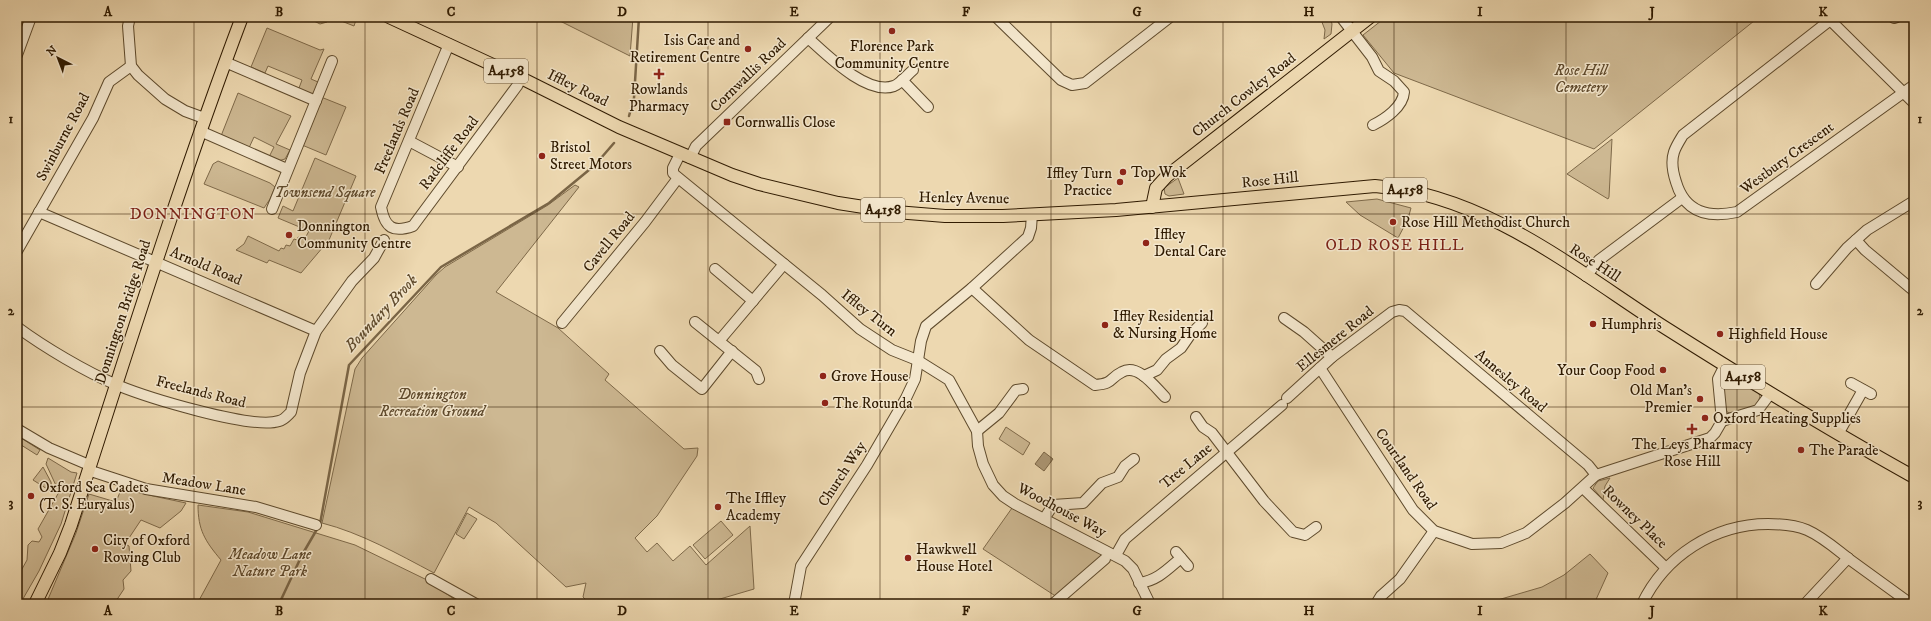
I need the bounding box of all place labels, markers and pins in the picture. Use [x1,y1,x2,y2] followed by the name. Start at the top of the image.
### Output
[887,26,897,36] marker: Florence Park Community Centre
[630,31,741,67] place label: Isis Care and Retirement Centre
[835,37,949,73] place label: Florence Park Community Centre
[743,44,753,54] marker: Isis Care and Retirement Centre
[654,69,664,79] marker: Rowlands Pharmacy
[629,80,690,116] place label: Rowlands Pharmacy
[735,113,836,132] place label: Cornwallis Close
[722,117,732,127] marker: Cornwallis Close
[550,138,632,174] place label: Bristol Street Motors
[537,151,547,161] marker: Bristol Street Motors
[1131,163,1187,182] place label: Top Wok
[1046,164,1112,200] place label: Iffley Turn Practice
[1118,167,1128,177] marker: Top Wok
[1115,177,1125,187] marker: Iffley Turn Practice
[1401,213,1570,232] place label: Rose Hill Methodist Church
[297,217,411,253] place label: Donnington Community Centre
[1388,217,1398,227] marker: Rose Hill Methodist Church
[1154,225,1226,261] place label: Iffley Dental Care
[284,230,294,240] marker: Donnington Community Centre
[1141,238,1151,248] marker: Iffley Dental Care
[1113,307,1217,343] place label: Iffley Residential & Nursing Home
[1601,315,1662,334] place label: Humphris
[1588,319,1598,329] marker: Humphris
[1100,320,1110,330] marker: Iffley Residential & Nursing Home
[1728,325,1828,344] place label: Highfield House
[1715,329,1725,339] marker: Highfield House
[1557,361,1656,380] place label: Your Coop Food
[1658,365,1668,375] marker: Your Coop Food
[831,367,908,386] place label: Grove House
[818,371,828,381] marker: Grove House
[1630,381,1692,417] place label: Old Man's Premier
[833,394,913,413] place label: The Rotunda
[1695,394,1705,404] marker: Old Man's Premier
[820,398,830,408] marker: The Rotunda
[1713,409,1861,428] place label: Oxford Heating Supplies
[1700,413,1710,423] marker: Oxford Heating Supplies
[1687,424,1697,434] marker: The Leys Pharmacy Rose Hill
[1632,435,1753,471] place label: The Leys Pharmacy Rose Hill
[1809,441,1878,460] place label: The Parade
[1796,445,1806,455] marker: The Parade
[39,478,149,514] place label: Oxford Sea Cadets (T. S. Euryalus)
[726,489,787,525] place label: The Iffley Academy
[26,491,36,501] marker: Oxford Sea Cadets (T. S. Euryalus)
[713,502,723,512] marker: The Iffley Academy
[103,531,191,567] place label: City of Oxford Rowing Club
[916,540,993,576] place label: Hawkwell House Hotel
[90,544,100,554] marker: City of Oxford Rowing Club
[903,553,913,563] marker: Hawkwell House Hotel

